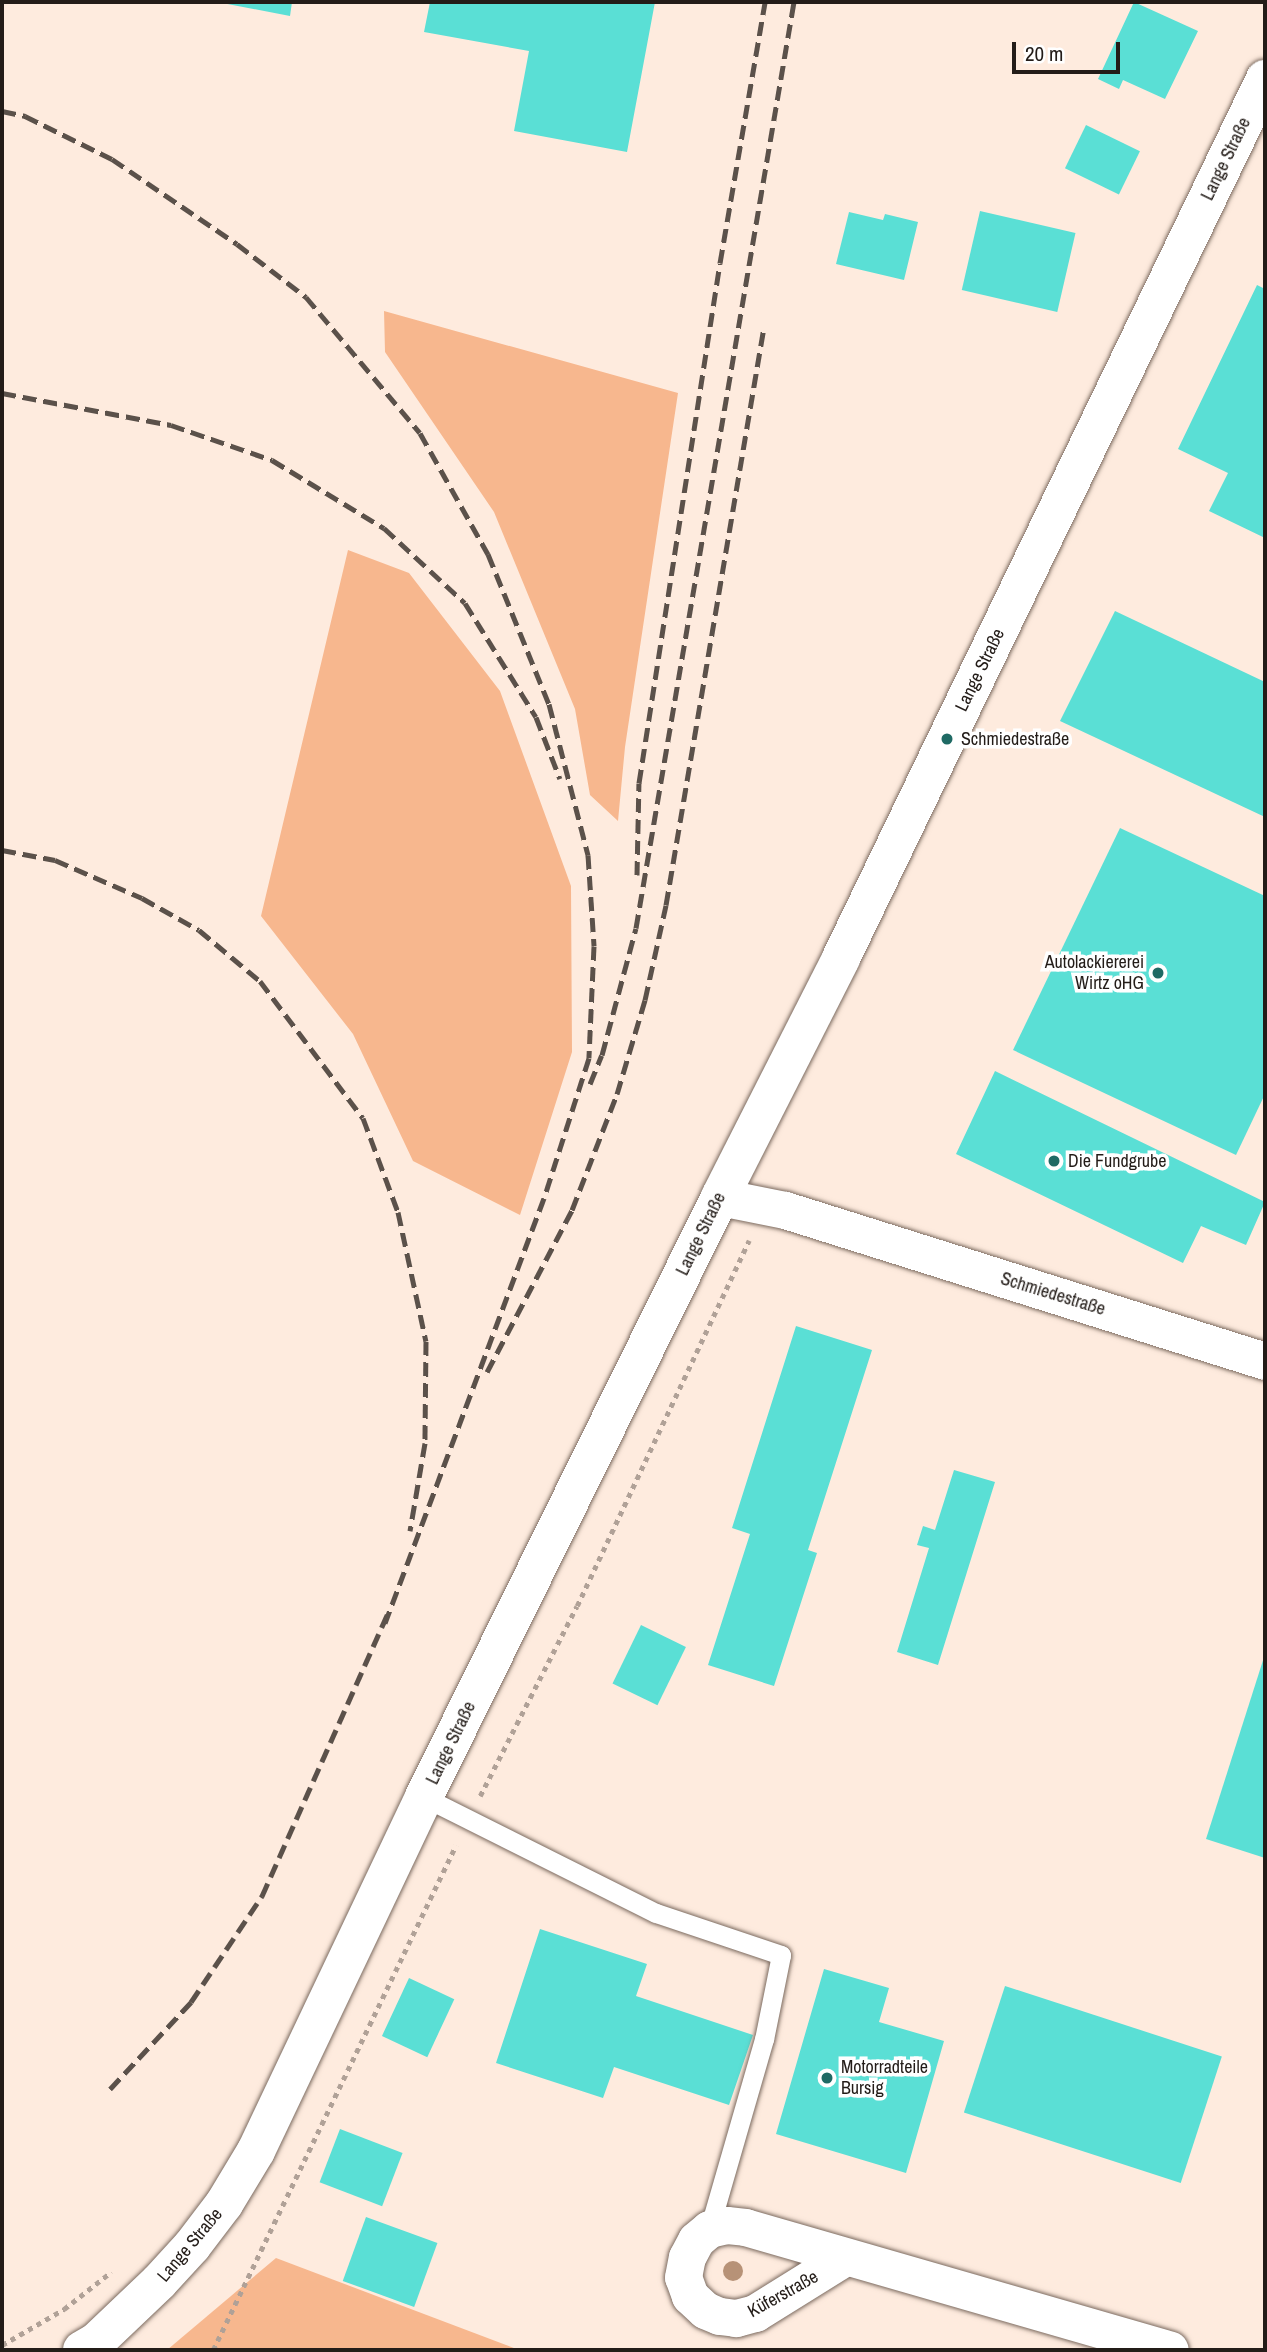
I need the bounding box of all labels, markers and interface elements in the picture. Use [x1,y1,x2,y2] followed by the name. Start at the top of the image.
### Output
[1015,28,1124,72] scale bar
[1025,39,1063,68] text: 20 m
[1197,114,1255,204] street label: Lange Straße
[951,625,1009,715] street label: Lange Straße
[961,728,1069,750] place label: Schmiedestraße
[939,731,955,747] marker: Schmiedestraße
[1045,952,1144,995] place label: Autolackiererei Wirtz oHG
[1150,965,1166,981] marker: Autolackiererei Wirtz oHG
[1068,1150,1166,1172] place label: Die Fundgrube
[1046,1153,1062,1169] marker: Die Fundgrube
[672,1189,730,1279] street label: Lange Straße
[998,1268,1108,1320] street label: Schmiedestraße
[422,1698,480,1788] street label: Lange Straße
[841,2057,928,2100] place label: Motorradteile Bursig
[819,2070,835,2086] marker: Motorradteile Bursig
[153,2204,227,2286] street label: Lange Straße
[744,2266,822,2322] street label: Küferstraße

